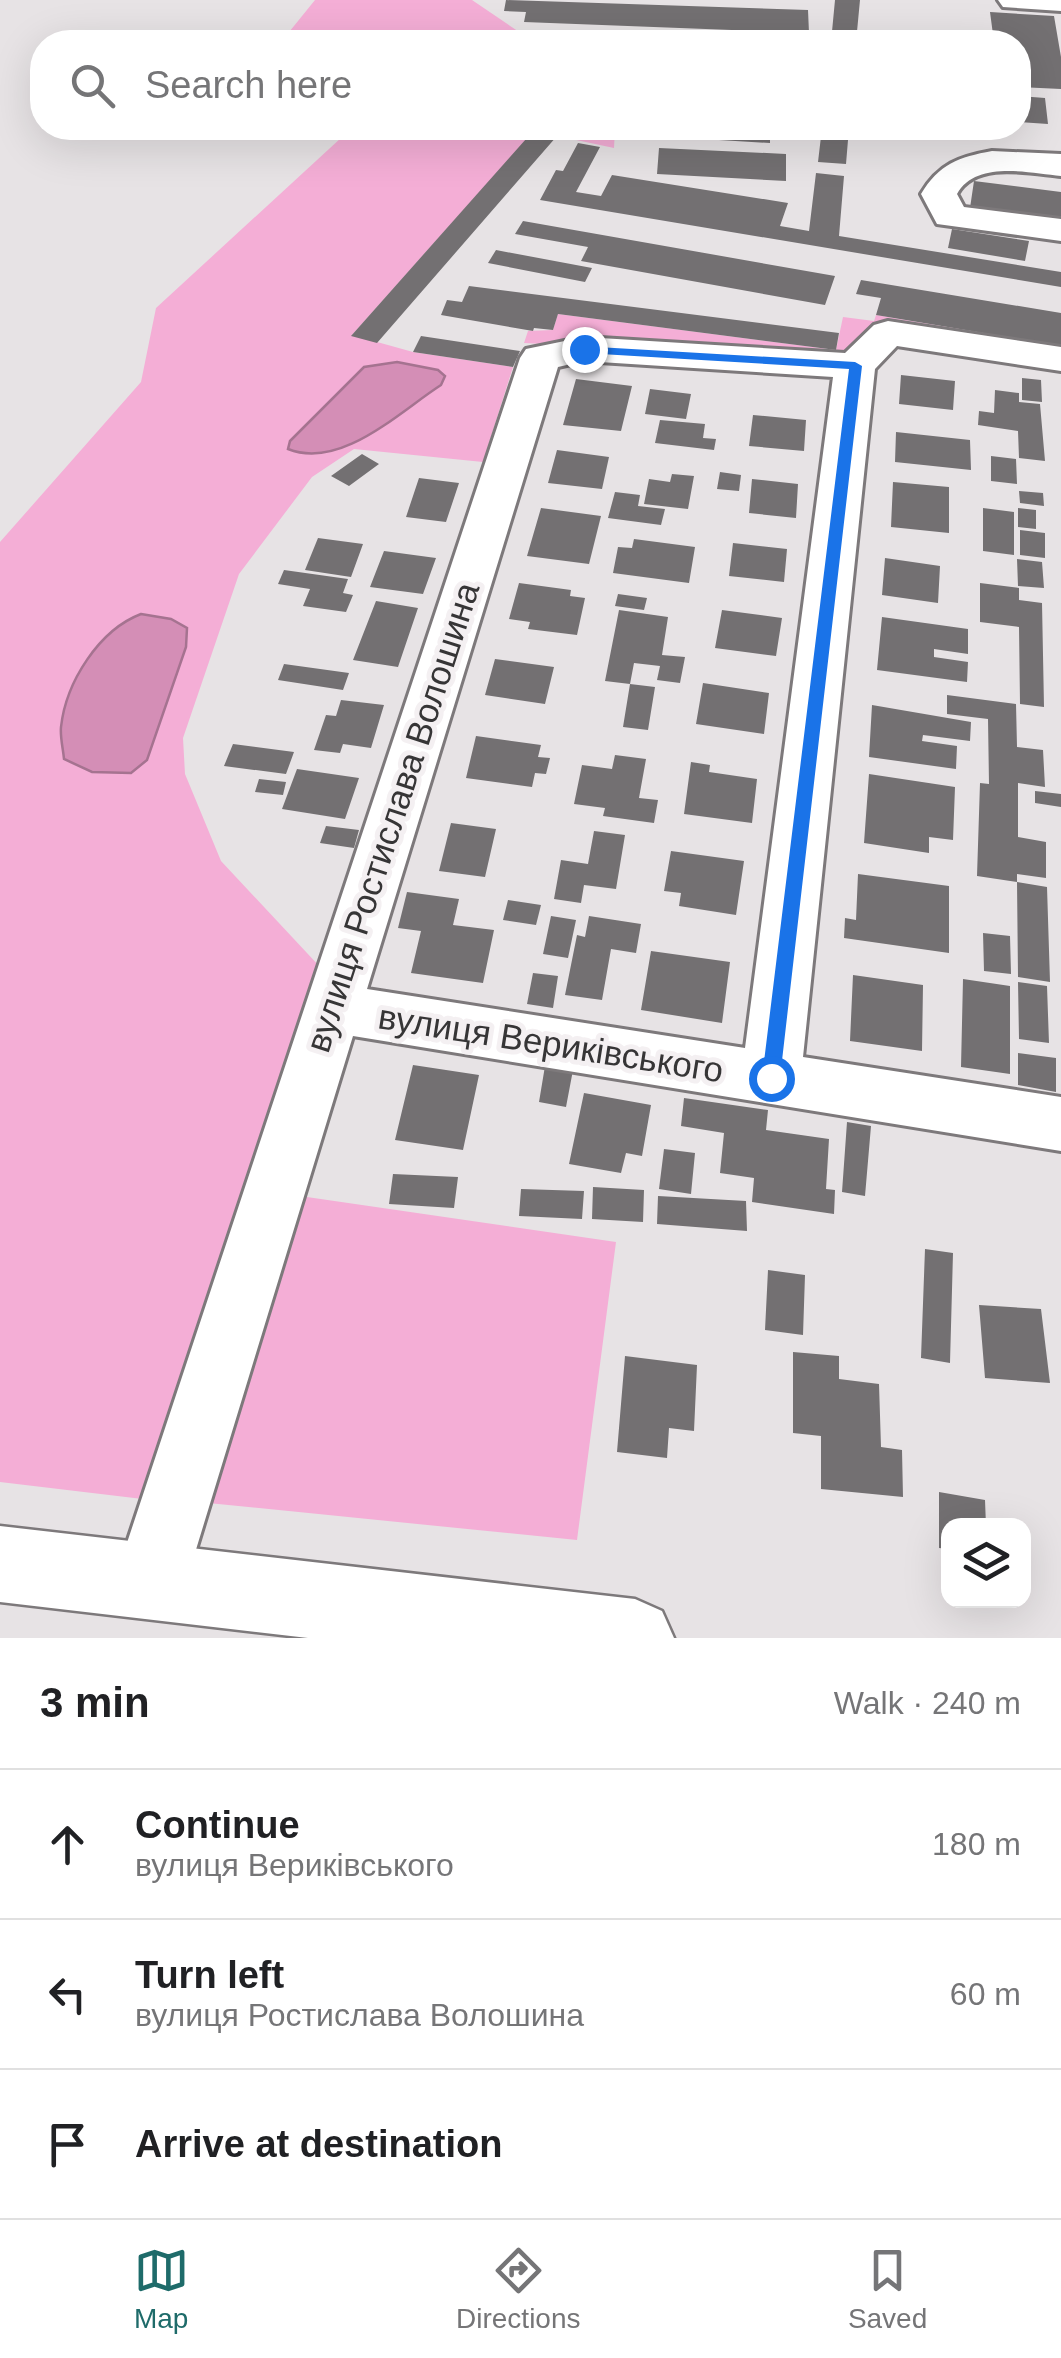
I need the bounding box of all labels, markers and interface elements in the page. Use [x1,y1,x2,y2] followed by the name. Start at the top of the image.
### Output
[30,30,1031,140] search box
[65,58,120,113] icon: search
[145,64,352,106] text: Search here
[562,327,608,373] route end
[298,577,487,1057] street label: вулиця Ростислава Волошина
[376,996,726,1090] street label: вулиця Вериківського
[749,1056,795,1102] route start
[941,1518,1031,1608] map controls
[941,1518,1031,1608] button: layers
[40,1679,150,1726] text: 3 min
[834,1685,1021,1721] text: Walk · 240 m
[135,1804,300,1846] text: Continue
[40,1817,95,1872] icon: ahead
[932,1826,1021,1862] text: 180 m
[135,1847,454,1883] text: вулиця Вериківського
[135,1954,284,1996] text: Turn left
[40,1967,95,2022] icon: left
[950,1976,1021,2012] text: 60 m
[135,1997,584,2033] text: вулиця Ростислава Волошина
[40,2117,95,2172] icon: arrive
[135,2123,502,2165] text: Arrive at destination
[134,2243,189,2335] tab: Map
[456,2243,581,2335] tab: Directions
[848,2243,927,2335] tab: Saved

